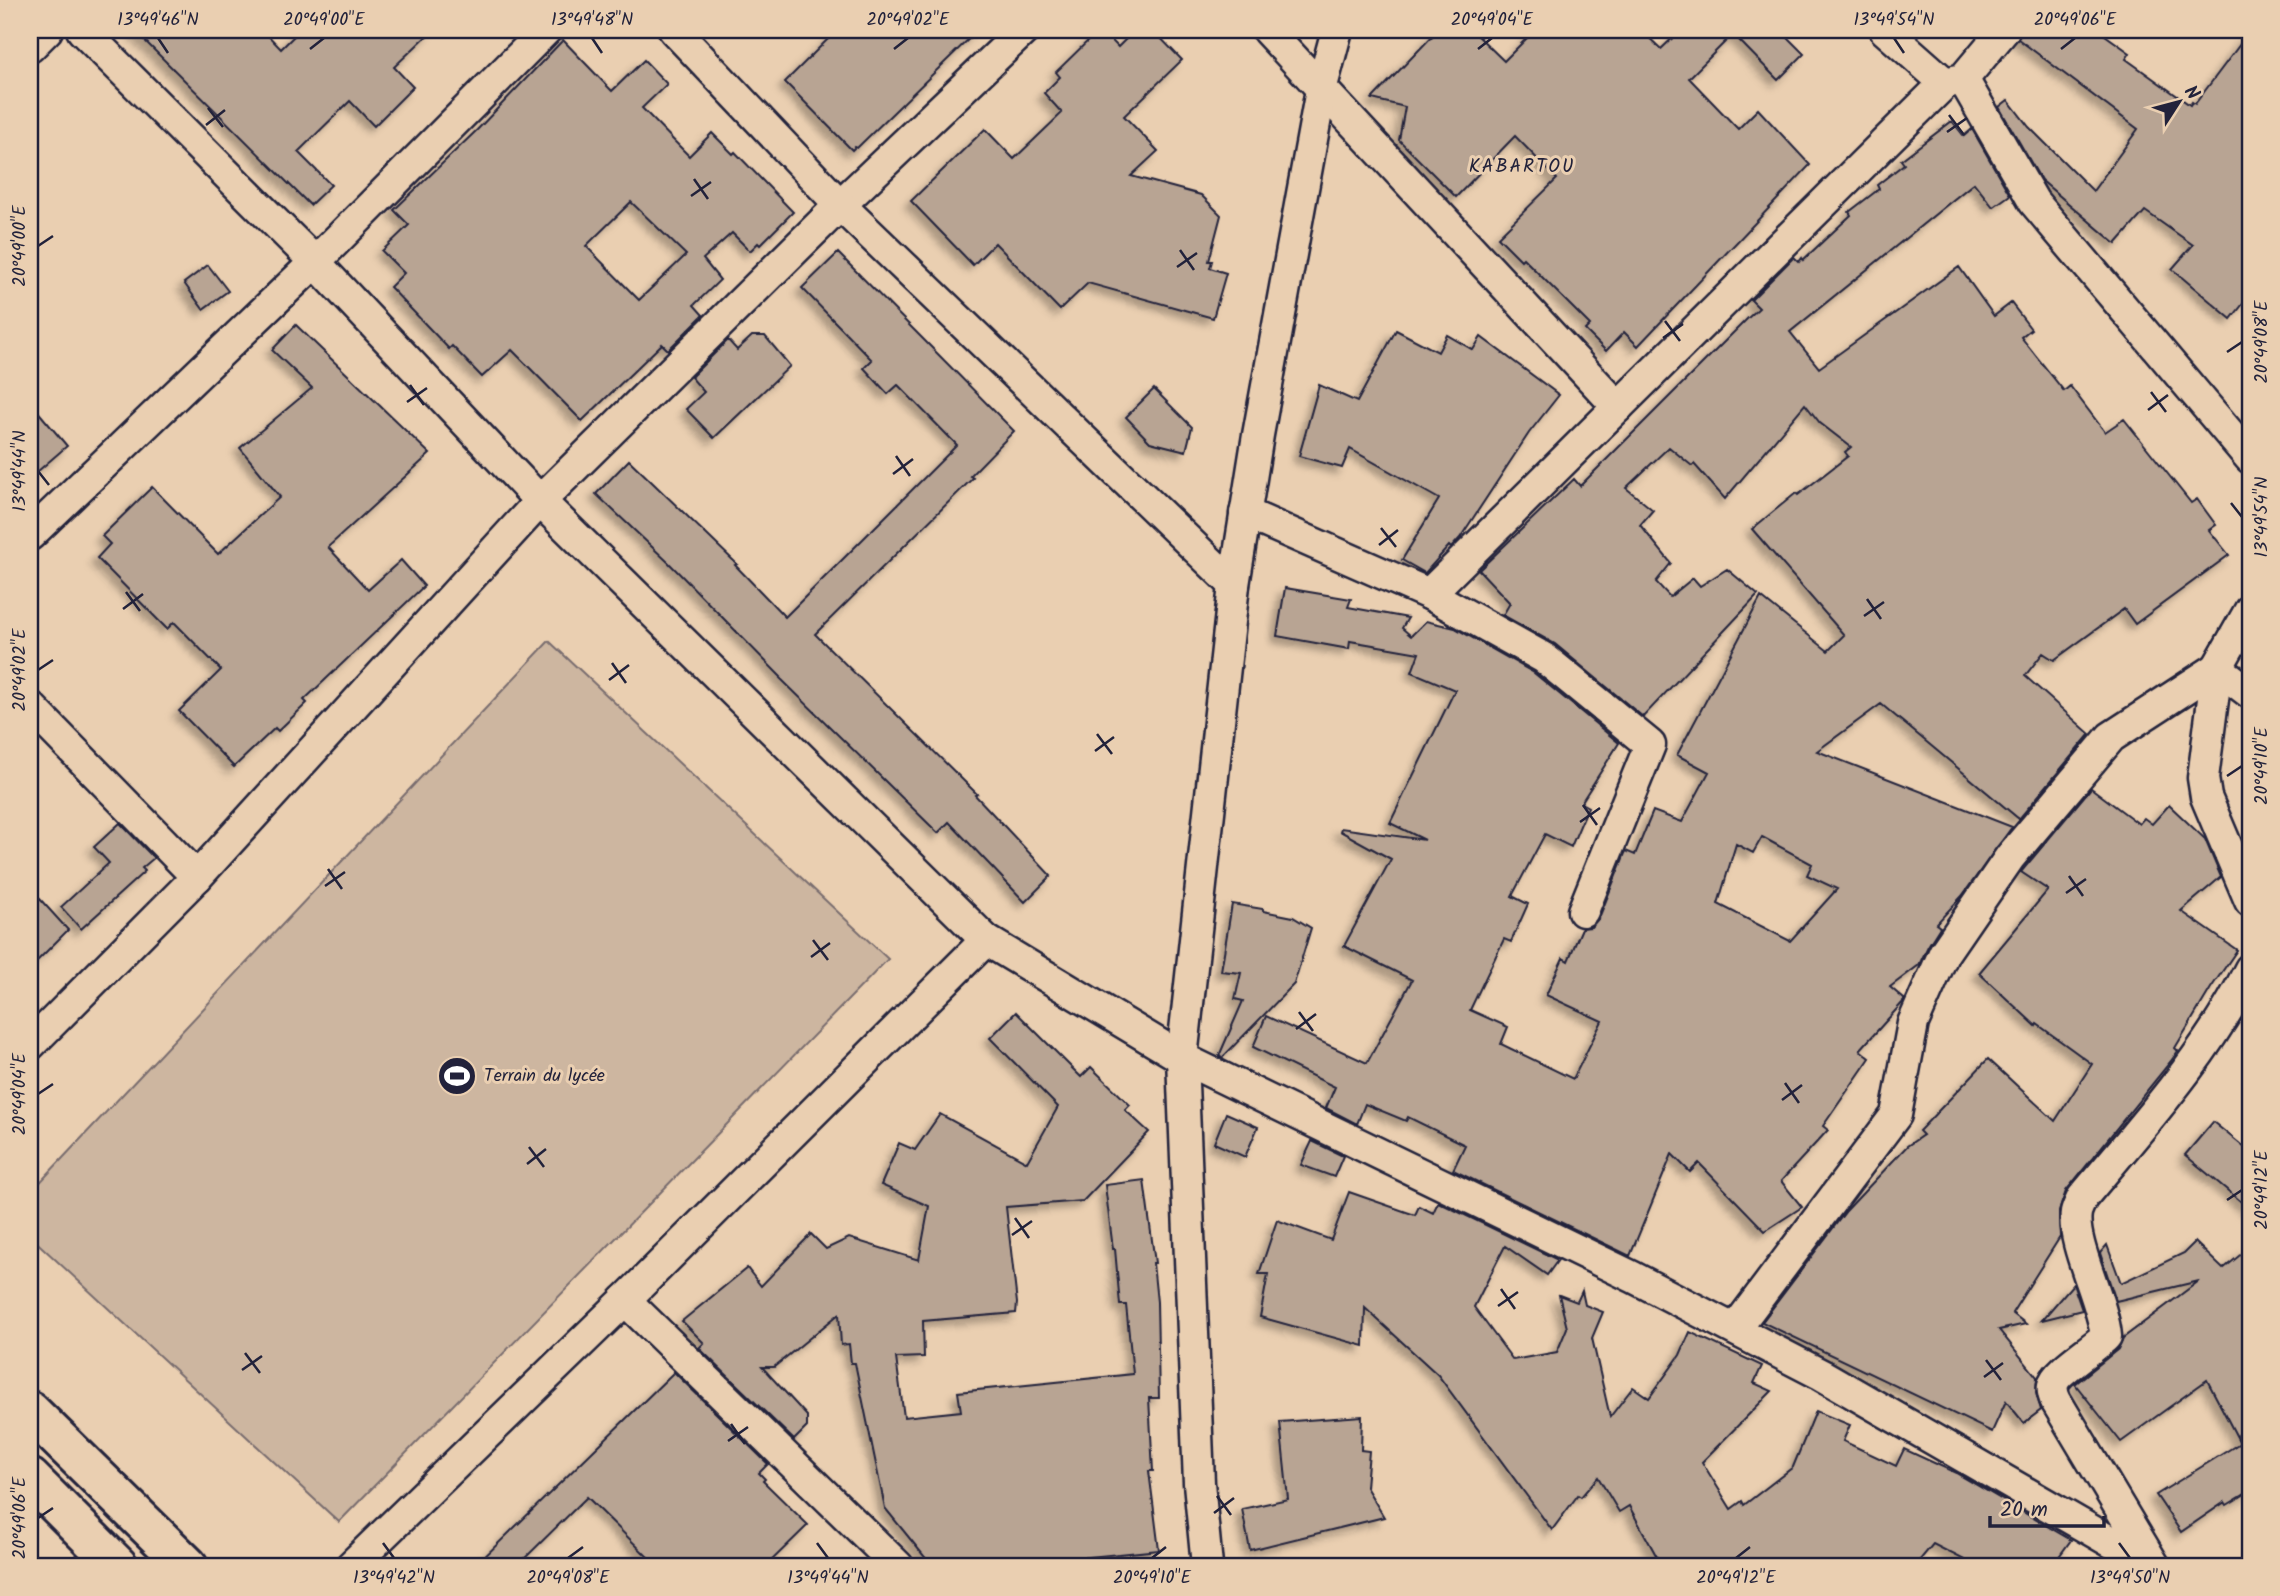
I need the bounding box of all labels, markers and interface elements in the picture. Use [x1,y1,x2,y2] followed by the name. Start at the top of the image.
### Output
[117,6,199,35] text: 13°49'46"N
[283,6,365,35] text: 20°49'00"E
[551,6,633,35] text: 13°49'48"N
[867,6,950,35] text: 20°49'02"E
[1451,6,1534,35] text: 20°49'04"E
[1853,6,1935,35] text: 13°49'54"N
[2034,6,2117,35] text: 20°49'06"E
[2144,66,2214,136] north arrow
[2175,80,2207,107] text: N
[1469,152,1575,182] district label: KABARTOU
[6,205,35,287] text: 20°49'00"E
[2248,300,2277,384] text: 20°49'08"E
[6,430,35,512] text: 13°49'44"N
[2248,476,2277,558] text: 13°49'54"N
[6,628,35,711] text: 20°49'02"E
[2248,727,2277,805] text: 20°49'10"E
[6,1052,35,1135] text: 20°49'04"E
[436,1055,478,1097] sports icon: Terrain du lycée
[484,1062,605,1091] place label: Terrain du lycée
[2248,1150,2277,1230] text: 20°49'12"E
[6,1476,35,1559] text: 20°49'06"E
[1990,1484,2103,1528] scale bar
[2000,1494,2048,1527] text: 20 m
[353,1564,435,1593] text: 13°49'42"N
[526,1564,610,1593] text: 20°49'08"E
[787,1564,869,1593] text: 13°49'44"N
[1113,1564,1191,1593] text: 20°49'10"E
[1696,1564,1776,1593] text: 20°49'12"E
[2090,1564,2170,1593] text: 13°49'50"N

